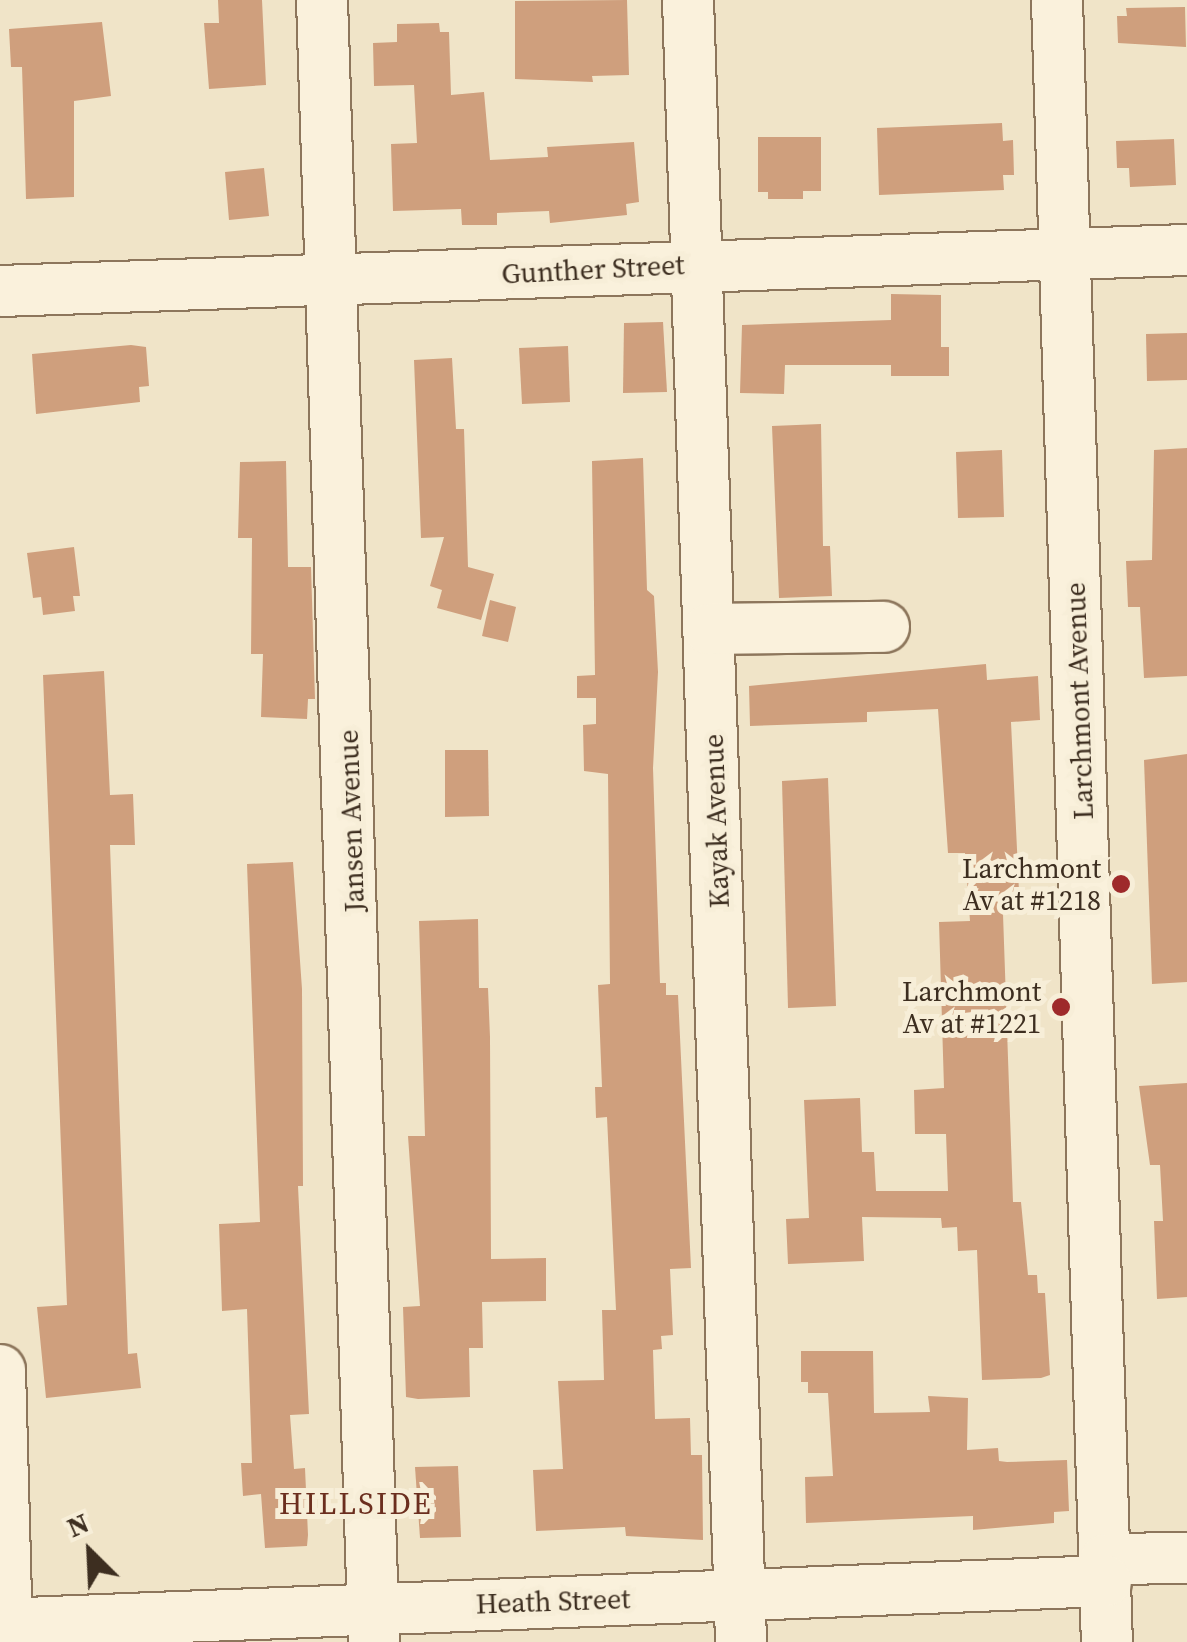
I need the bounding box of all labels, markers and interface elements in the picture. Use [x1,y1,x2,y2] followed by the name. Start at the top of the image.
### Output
[501,247,685,291] street label: Gunther Street
[1058,582,1100,820] street label: Larchmont Avenue
[331,729,371,913] street label: Jansen Avenue
[696,733,736,909] street label: Kayak Avenue
[962,851,1101,917] place label: Larchmont Av at #1218
[1110,873,1132,895] marker: Larchmont Av at #1218
[902,974,1041,1040] place label: Larchmont Av at #1221
[1050,996,1072,1018] marker: Larchmont Av at #1221
[279,1486,433,1522] district label: HILLSIDE
[40,1502,140,1602] north arrow
[61,1503,95,1546] text: N
[475,1582,631,1620] street label: Heath Street

